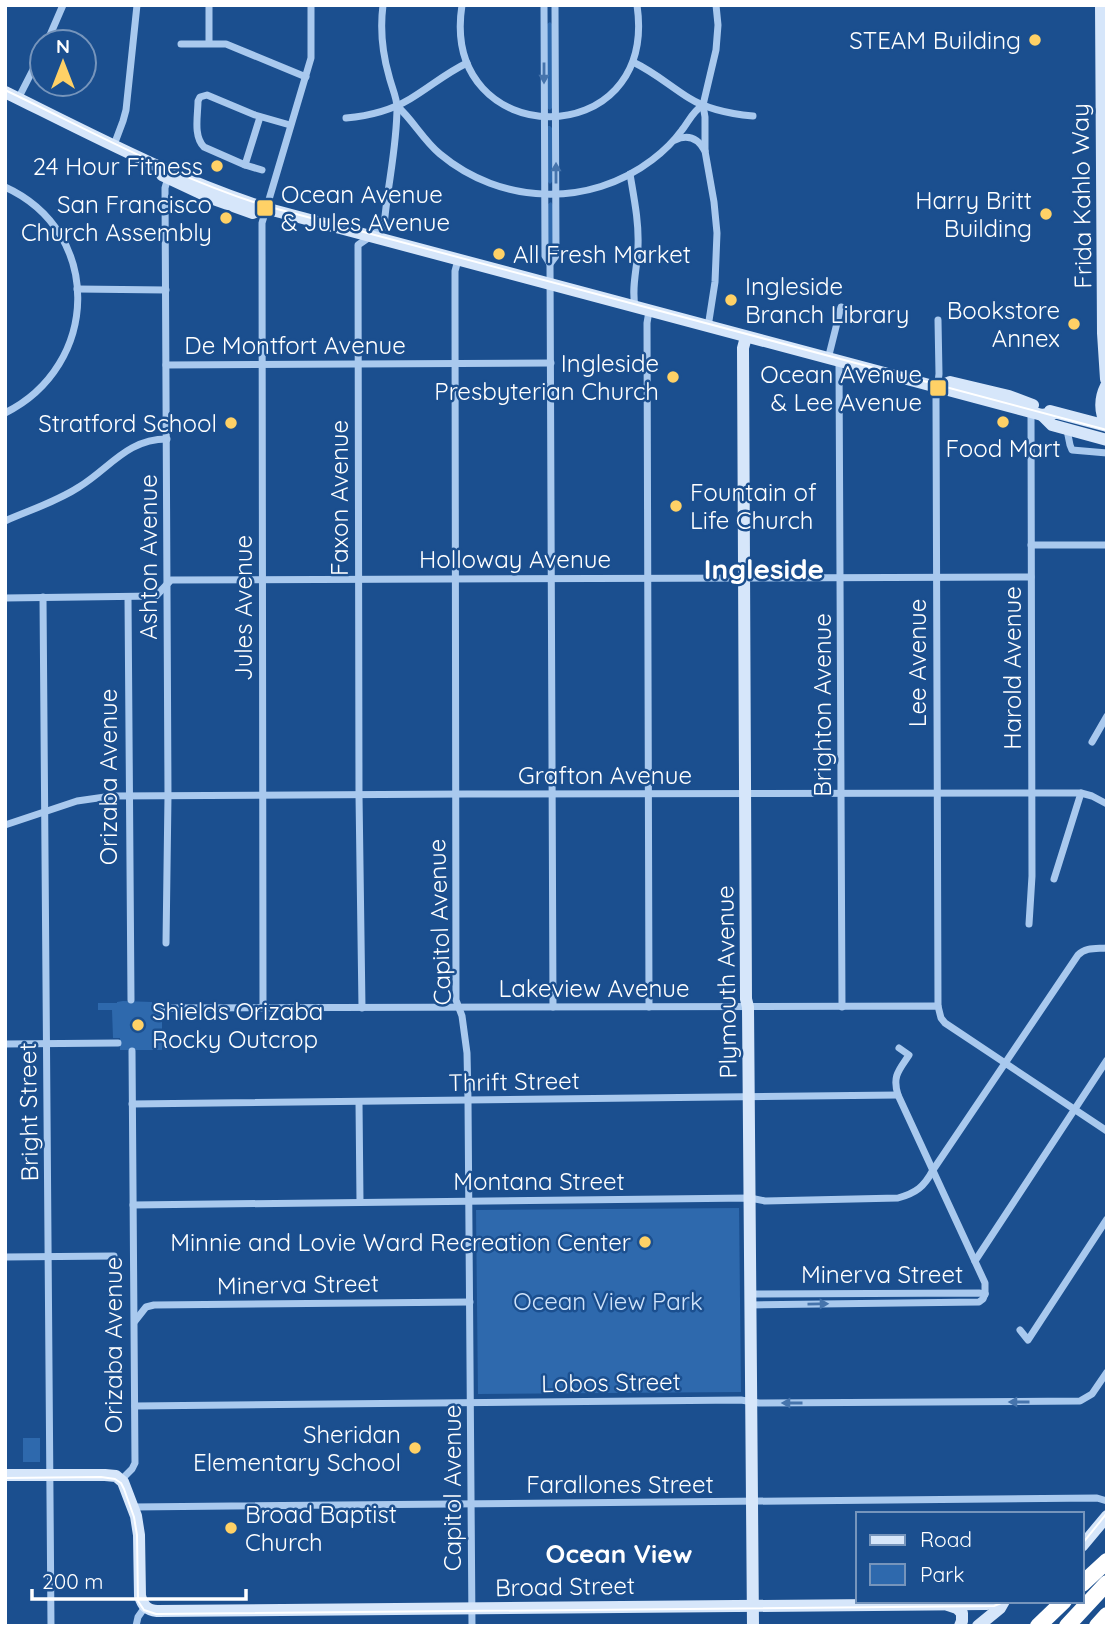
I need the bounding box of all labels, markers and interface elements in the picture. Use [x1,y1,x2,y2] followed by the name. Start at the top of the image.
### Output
[849,25,1021,55] place label: STEAM Building
[28,28,98,98] north arrow
[1027,32,1043,48] marker: STEAM Building
[56,34,70,58] text: N
[538,63,550,85] one-way arrow
[1064,103,1098,289] street label: Frida Kahlo Way
[33,151,203,181] place label: 24 Hour Fitness
[209,158,225,174] marker: 24 Hour Fitness
[550,161,562,183] one-way arrow
[281,179,450,237] place label: Ocean Avenue & Jules Avenue
[915,185,1032,243] place label: Harry Britt Building
[21,189,212,247] place label: San Francisco Church Assembly
[255,198,275,218] marker: Ocean Avenue & Jules Avenue
[1038,206,1054,222] marker: Harry Britt Building
[218,210,234,226] marker: San Francisco Church Assembly
[513,239,691,269] place label: All Fresh Market
[491,246,507,262] marker: All Fresh Market
[745,271,909,329] place label: Ingleside Branch Library
[723,292,739,308] marker: Ingleside Branch Library
[947,295,1060,353] place label: Bookstore Annex
[1066,316,1082,332] marker: Bookstore Annex
[184,330,406,360] street label: De Montfort Avenue
[434,348,659,406] place label: Ingleside Presbyterian Church
[760,359,922,417] place label: Ocean Avenue & Lee Avenue
[665,369,681,385] marker: Ingleside Presbyterian Church
[928,378,948,398] marker: Ocean Avenue & Lee Avenue
[38,408,217,438] place label: Stratford School
[995,414,1011,430] marker: Food Mart
[223,415,239,431] marker: Stratford School
[324,420,354,576] street label: Faxon Avenue
[945,433,1061,463] place label: Food Mart
[133,474,163,640] street label: Ashton Avenue
[690,477,817,535] place label: Fountain of Life Church
[668,498,684,514] marker: Fountain of Life Church
[228,535,258,681] street label: Jules Avenue
[419,544,611,574] street label: Holloway Avenue
[704,551,824,586] district label: Ingleside
[997,586,1027,750] street label: Harold Avenue
[902,599,932,727] street label: Lee Avenue
[807,613,837,797] street label: Brighton Avenue
[93,689,123,865] street label: Orizaba Avenue
[518,760,692,790] street label: Grafton Avenue
[421,838,457,1006] street label: Capitol Avenue
[709,885,743,1079] street label: Plymouth Avenue
[498,973,690,1003] street label: Lakeview Avenue
[152,996,323,1054] place label: Shields Orizaba Rocky Outcrop
[130,1017,146,1033] marker: Shields Orizaba Rocky Outcrop
[12,1042,44,1182] street label: Bright Street
[448,1065,580,1097] street label: Thrift Street
[453,1166,625,1196] street label: Montana Street
[170,1227,631,1257] place label: Minnie and Lovie Ward Recreation Center
[637,1234,653,1250] marker: Minnie and Lovie Ward Recreation Center
[98,1257,128,1433] street label: Orizaba Avenue
[801,1259,963,1289] street label: Minerva Street
[217,1268,379,1300] street label: Minerva Street
[513,1286,703,1316] park label: Ocean View Park
[808,1298,830,1310] one-way arrow
[541,1366,681,1398] street label: Lobos Street
[1008,1396,1030,1407] one-way arrow
[781,1397,803,1409] one-way arrow
[437,1405,467,1571] street label: Capitol Avenue
[193,1419,401,1477] place label: Sheridan Elementary School
[407,1440,423,1456] marker: Sheridan Elementary School
[526,1469,714,1499] street label: Farallones Street
[245,1499,397,1557] place label: Broad Baptist Church
[856,1512,1084,1603] legend
[223,1520,239,1536] marker: Broad Baptist Church
[920,1526,972,1552] text: Road
[545,1537,693,1570] district label: Ocean View
[32,1558,245,1602] scale bar
[920,1561,964,1587] text: Park
[42,1568,104,1594] text: 200 m
[495,1570,635,1602] street label: Broad Street

